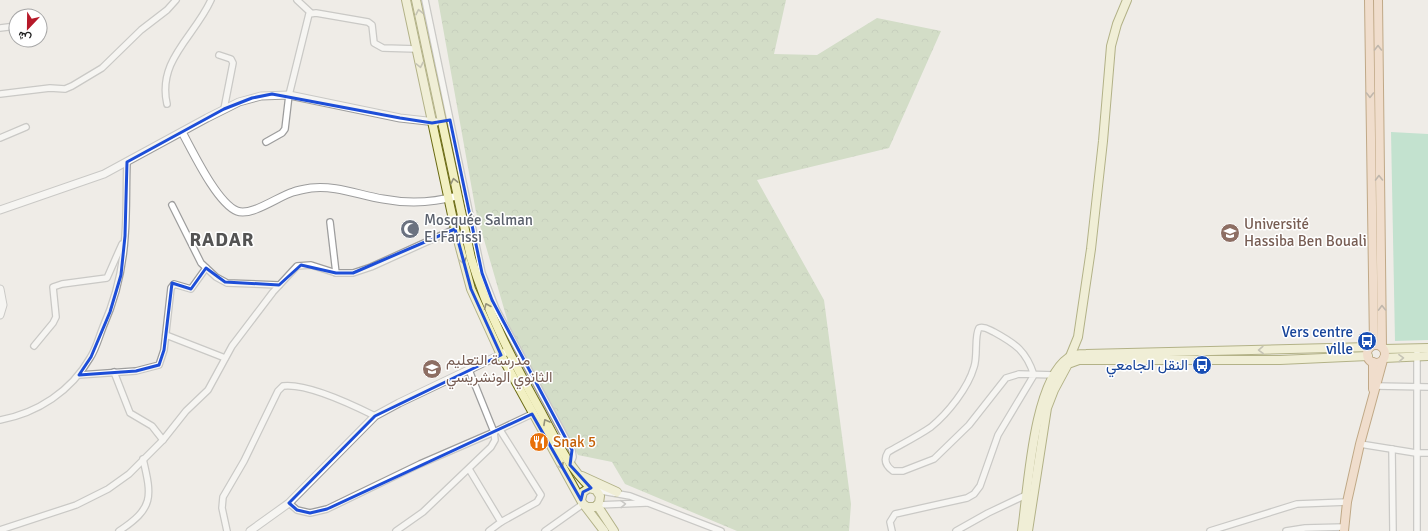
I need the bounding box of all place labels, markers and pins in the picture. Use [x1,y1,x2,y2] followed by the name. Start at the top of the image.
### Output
[424,211,533,246] place label: Mosquée Salman El Farissi
[1244,215,1367,250] place label: Université Hassiba Ben Bouali
[399,218,421,240] mosque icon: Mosquée Salman El Farissi
[1219,222,1241,244] school or university icon: Université Hassiba Ben Bouali
[1282,323,1353,358] place label: Vers centre ville
[1356,330,1378,352] bus stop icon: Vers centre ville
[446,351,553,390] place label: مدرسة التعليم الثانوي الونشريسي
[1191,354,1213,376] bus stop icon: النقل الجامعي
[1106,356,1188,378] place label: النقل الجامعي
[421,358,443,380] school or university icon: مدرسة التعليم الثانوي الونشريسي
[528,431,550,453] restaurant icon: Snak 5
[553,433,596,451] place label: Snak 5

